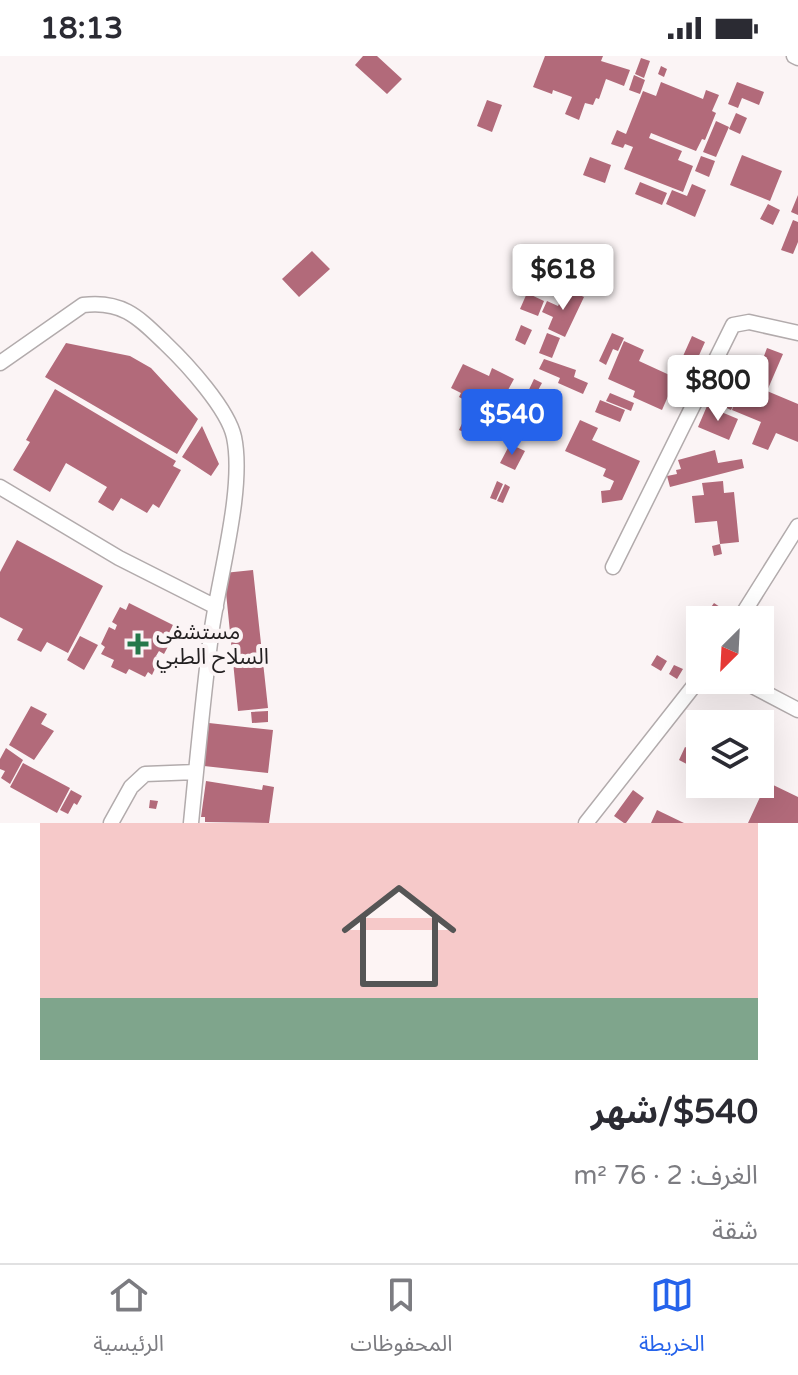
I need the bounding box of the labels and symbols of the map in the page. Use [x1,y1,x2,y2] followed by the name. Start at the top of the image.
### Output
[516,244,610,312] pin: $618
[671,355,765,423] pin: $800
[465,389,559,457] pin: $540
[686,606,774,694] north arrow
[156,619,269,673] place label: مستشفى السلاح الطبي
[127,633,149,655] marker: مستشفى السلاح الطبي

